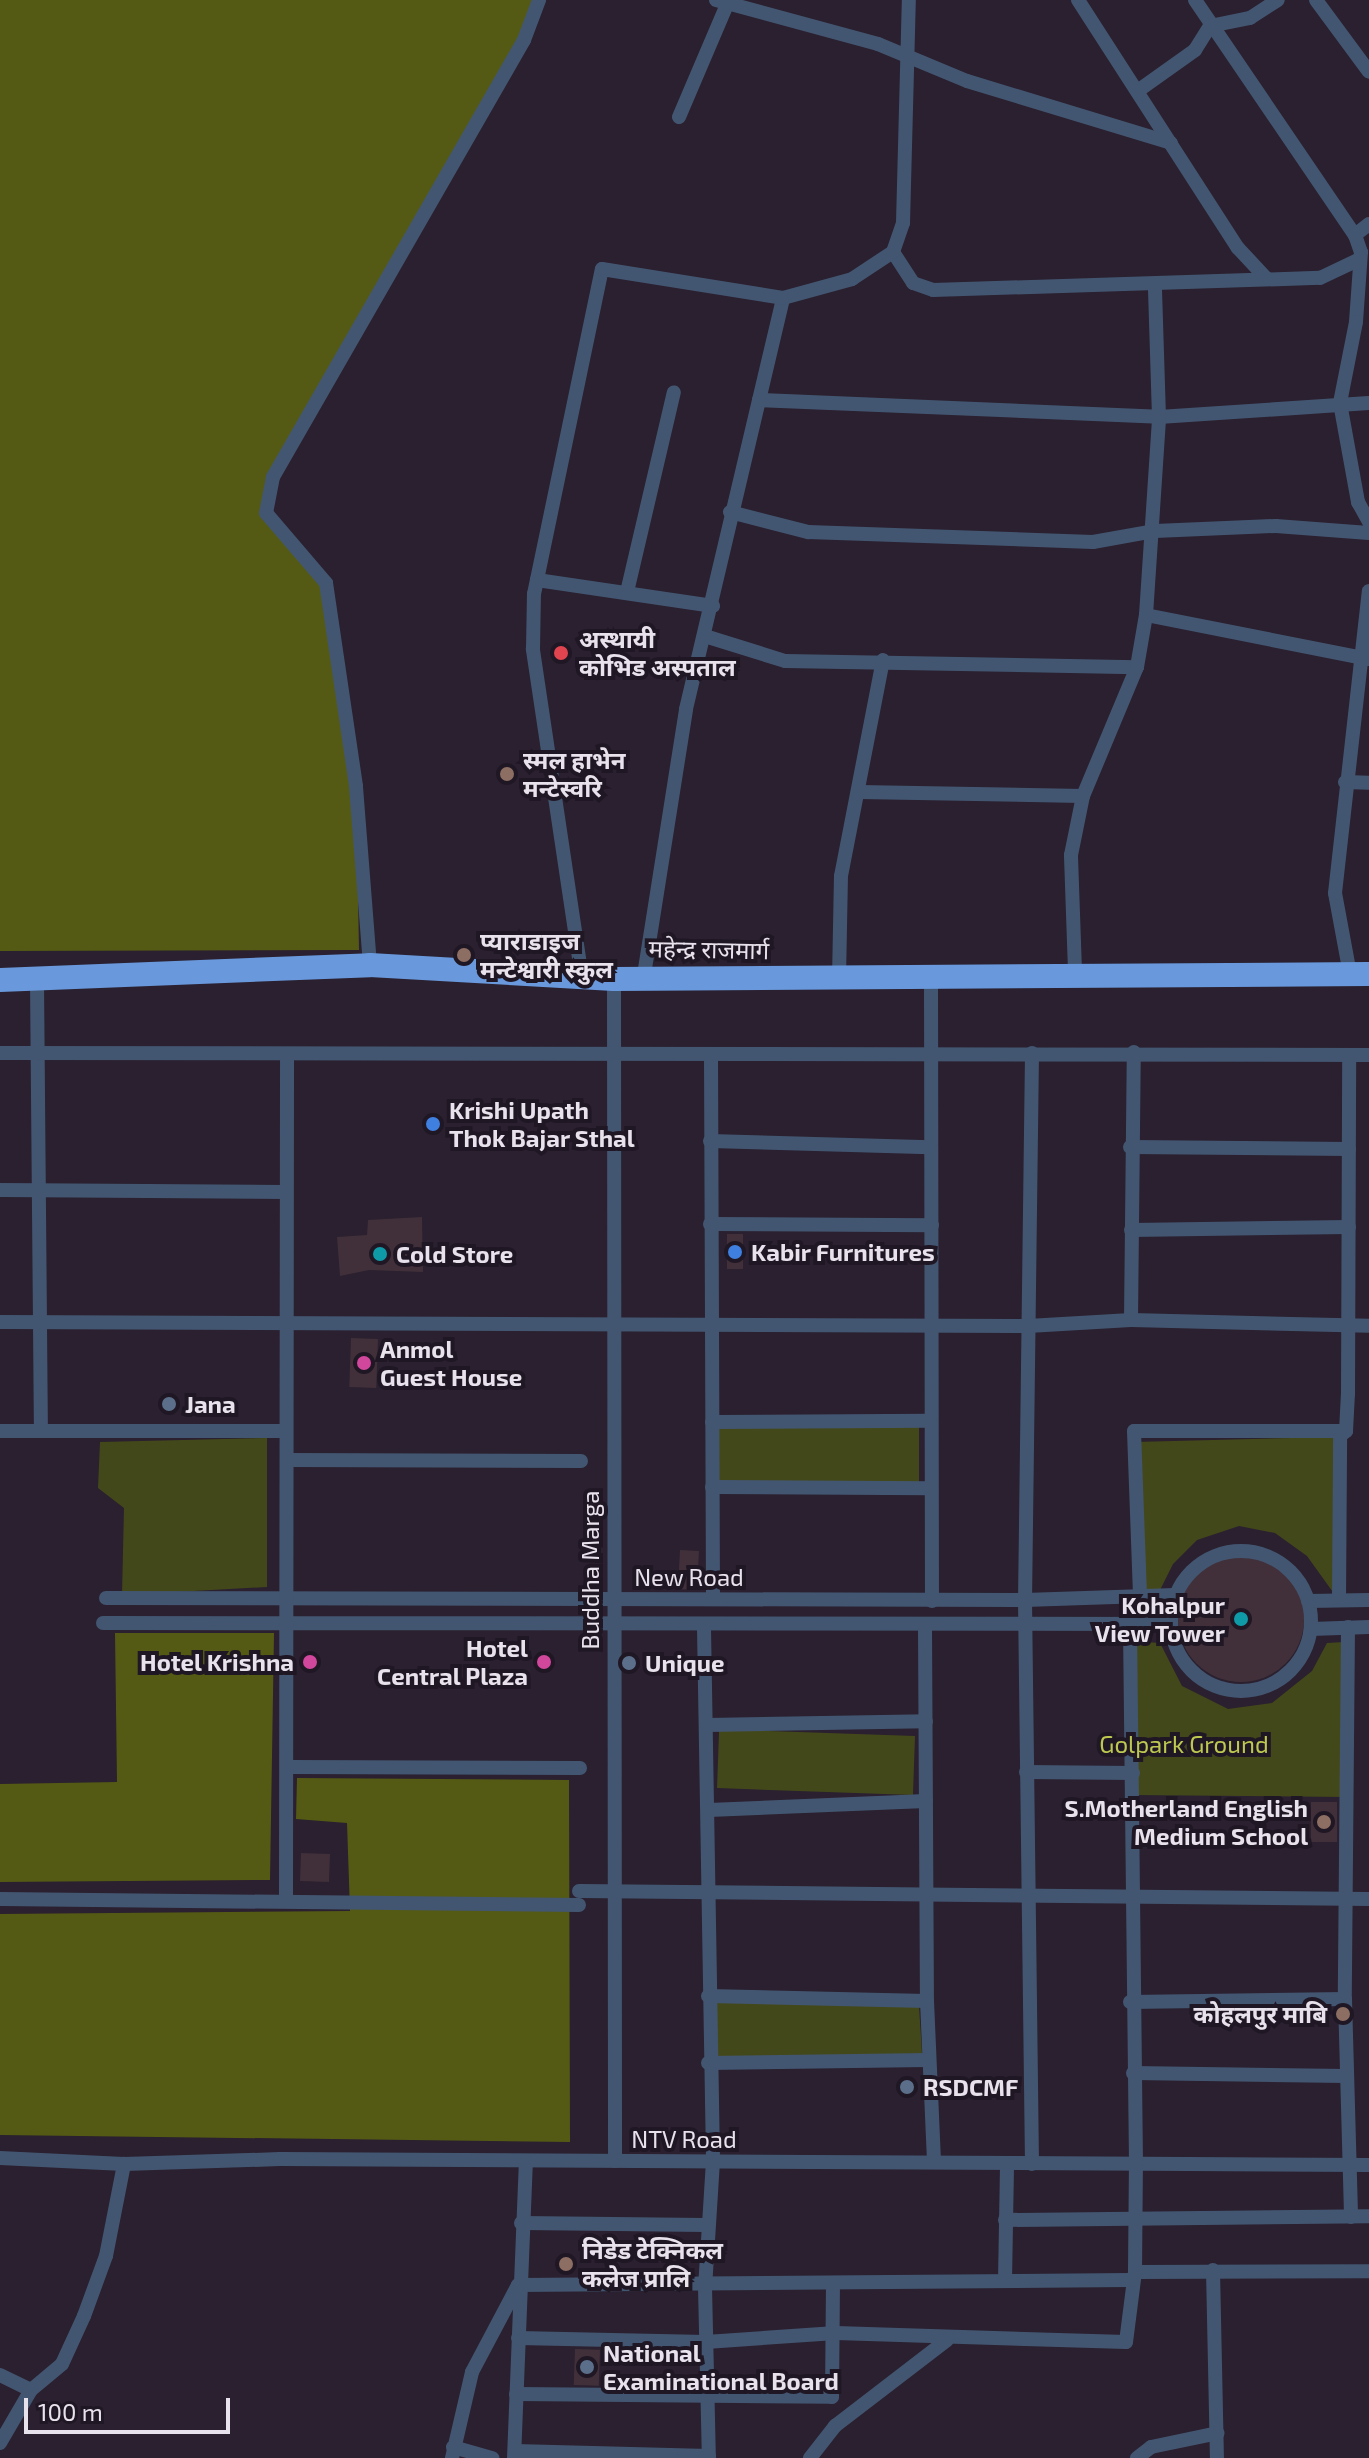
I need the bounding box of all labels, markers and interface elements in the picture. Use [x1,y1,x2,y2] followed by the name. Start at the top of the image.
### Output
[579,625,736,681] place label: अस्थायी कोभिड अस्पताल
[550,642,572,664] marker: अस्थायी कोभिड अस्पताल
[523,746,625,802] place label: स्मल हाभेन मन्टेस्वरि
[498,765,516,783] marker: स्मल हाभेन मन्टेस्वरि
[480,927,613,983] place label: प्याराडाइज मन्टेश्वारी स्कुल
[648,934,770,964] street label: महेन्द्र राजमार्ग
[455,946,473,964] marker: प्याराडाइज मन्टेश्वारी स्कुल
[449,1096,635,1152] place label: Krishi Upath Thok Bajar Sthal
[424,1115,442,1133] marker: Krishi Upath Thok Bajar Sthal
[751,1238,935,1266] place label: Kabir Furnitures
[396,1240,513,1268] place label: Cold Store
[726,1243,744,1261] marker: Kabir Furnitures
[371,1245,389,1263] marker: Cold Store
[380,1335,522,1391] place label: Anmol Guest House
[355,1354,373,1372] marker: Anmol Guest House
[185,1390,236,1418] place label: Jana
[160,1395,178,1413] marker: Jana
[576,1491,604,1649] street label: Buddha Marga
[634,1563,744,1591] street label: New Road
[1094,1591,1225,1647] place label: Kohalpur View Tower
[1232,1610,1250,1628] marker: Kohalpur View Tower
[376,1634,528,1690] place label: Hotel Central Plaza
[140,1648,294,1676] place label: Hotel Krishna
[645,1649,725,1677] place label: Unique
[301,1653,319,1671] marker: Hotel Krishna
[535,1653,553,1671] marker: Hotel Central Plaza
[620,1654,638,1672] marker: Unique
[1099,1730,1269,1758] park label: Golpark Ground
[1065,1794,1308,1850] place label: S.Motherland English Medium School
[1315,1813,1333,1831] marker: S.Motherland English Medium School
[1194,2000,1327,2028] place label: कोहलपुर माबि
[1334,2005,1352,2023] marker: कोहलपुर माबि
[923,2073,1018,2101] place label: RSDCMF
[898,2078,916,2096] marker: RSDCMF
[631,2125,737,2153] street label: NTV Road
[582,2236,723,2292] place label: निडेड टेक्निकल कलेज प्रालि
[557,2255,575,2273] marker: निडेड टेक्निकल कलेज प्रालि
[603,2339,839,2395] place label: National Examinational Board
[578,2358,596,2376] marker: National Examinational Board
[28,2382,234,2432] scale bar
[38,2397,103,2426] text: 100 m

